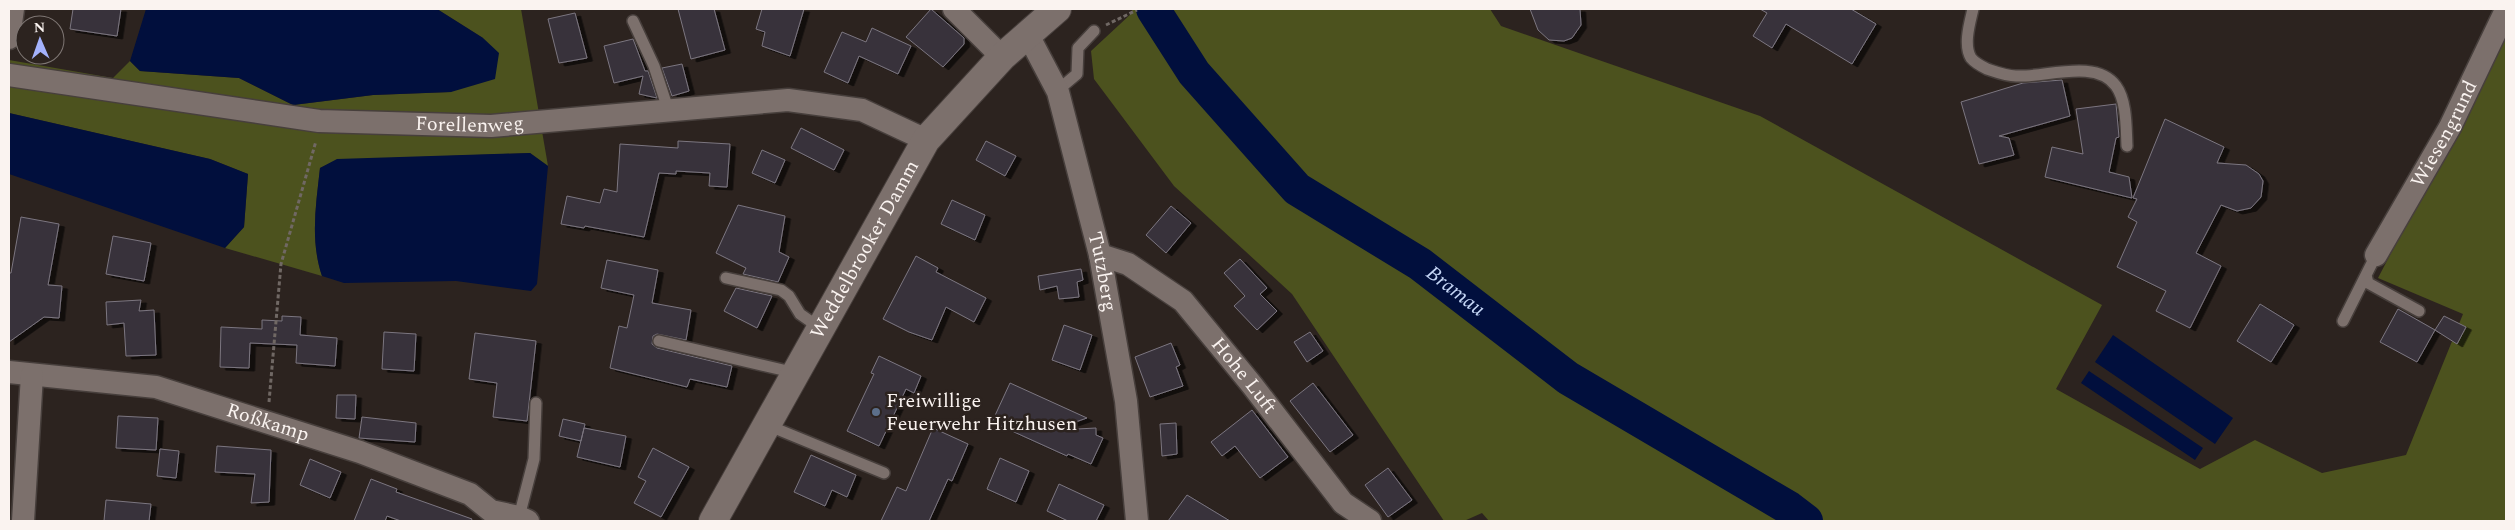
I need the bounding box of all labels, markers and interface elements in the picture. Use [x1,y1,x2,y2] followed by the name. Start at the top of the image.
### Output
[15,15,65,65] north arrow
[33,17,46,38] text: N
[2403,75,2485,193] street label: Wiesengrund
[415,108,525,141] street label: Forellenweg
[803,155,927,345] street label: Weddelbrooker Damm
[1080,229,1125,314] street label: Tutzberg
[1419,258,1492,325] water label: Bramau
[1204,331,1284,420] street label: Hohe Luft
[886,386,1077,439] place label: Freiwillige Feuerwehr Hitzhusen
[223,395,313,450] street label: Roßkamp
[870,406,882,418] marker: Freiwillige Feuerwehr Hitzhusen

